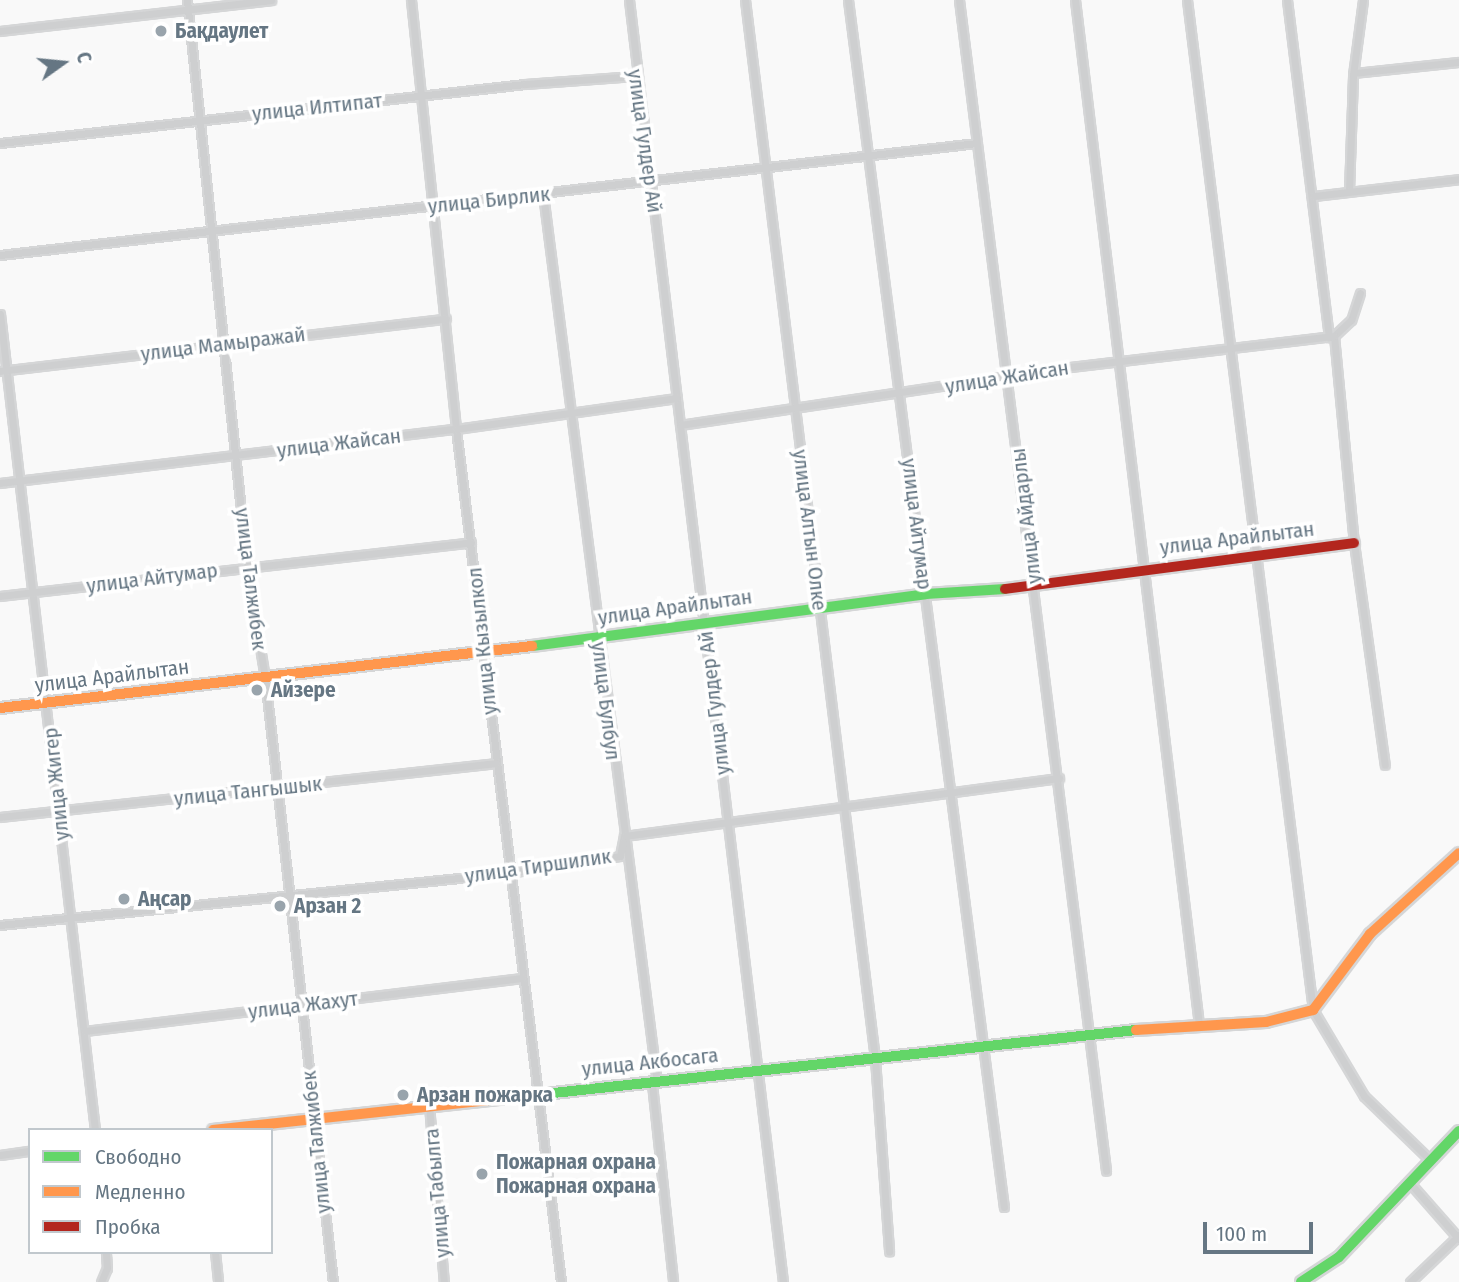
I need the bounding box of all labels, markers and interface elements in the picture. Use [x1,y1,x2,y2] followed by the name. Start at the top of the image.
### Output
[175,18,268,44] place label: Бақдаулет
[153,23,169,39] marker: Бақдаулет
[28,28,98,98] north arrow
[71,50,96,65] text: С
[622,68,668,214] street label: улица Гулдер Ай
[251,88,383,126] street label: улица Илтипат
[427,181,551,219] street label: улица Бирлик
[139,321,307,367] street label: улица Мамыражай
[943,355,1071,399] street label: улица Жайсан
[276,423,402,463] street label: улица Жайсан
[1005,447,1047,585] street label: улица Айдарлы
[788,448,832,612] street label: улица Алтын Олке
[896,457,938,591] street label: улица Айтумар
[230,506,272,652] street label: улица Талжибек
[1158,516,1316,560] street label: улица Арайлытан
[85,557,219,599] street label: улица Айтумар
[462,566,502,716] street label: улица Кызылкол
[596,584,754,630] street label: улица Арайлытан
[693,630,735,776] street label: улица Гулдер Ай
[586,640,626,762] street label: улица Булбул
[33,654,191,698] street label: улица Арайлытан
[271,677,336,703] place label: Айзере
[249,682,265,698] marker: Айзере
[38,726,74,842] street label: улица Жигер
[173,771,323,811] street label: улица Тангышык
[463,843,613,889] street label: улица Тиршилик
[138,886,192,912] place label: Аңсар
[116,891,132,907] marker: Аңсар
[294,893,361,919] place label: Арзан 2
[272,898,288,914] marker: Арзан 2
[247,986,359,1024] street label: улица Жахут
[581,1042,719,1082] street label: улица Акбосага
[296,1070,336,1214] street label: улица Талжибек
[417,1082,553,1108] place label: Арзан пожарка
[395,1087,411,1103] marker: Арзан пожарка
[419,1127,455,1259] street label: улица Табылга
[28,1128,273,1254] legend
[95,1144,181,1170] text: Свободно
[496,1149,656,1199] place label: Пожарная охрана Пожарная охрана
[474,1166,490,1182] marker: Пожарная охрана Пожарная охрана
[95,1179,185,1205] text: Медленно
[1207,1208,1317,1252] scale bar
[95,1214,161,1240] text: Пробка
[1216,1221,1267,1247] text: 100 m

